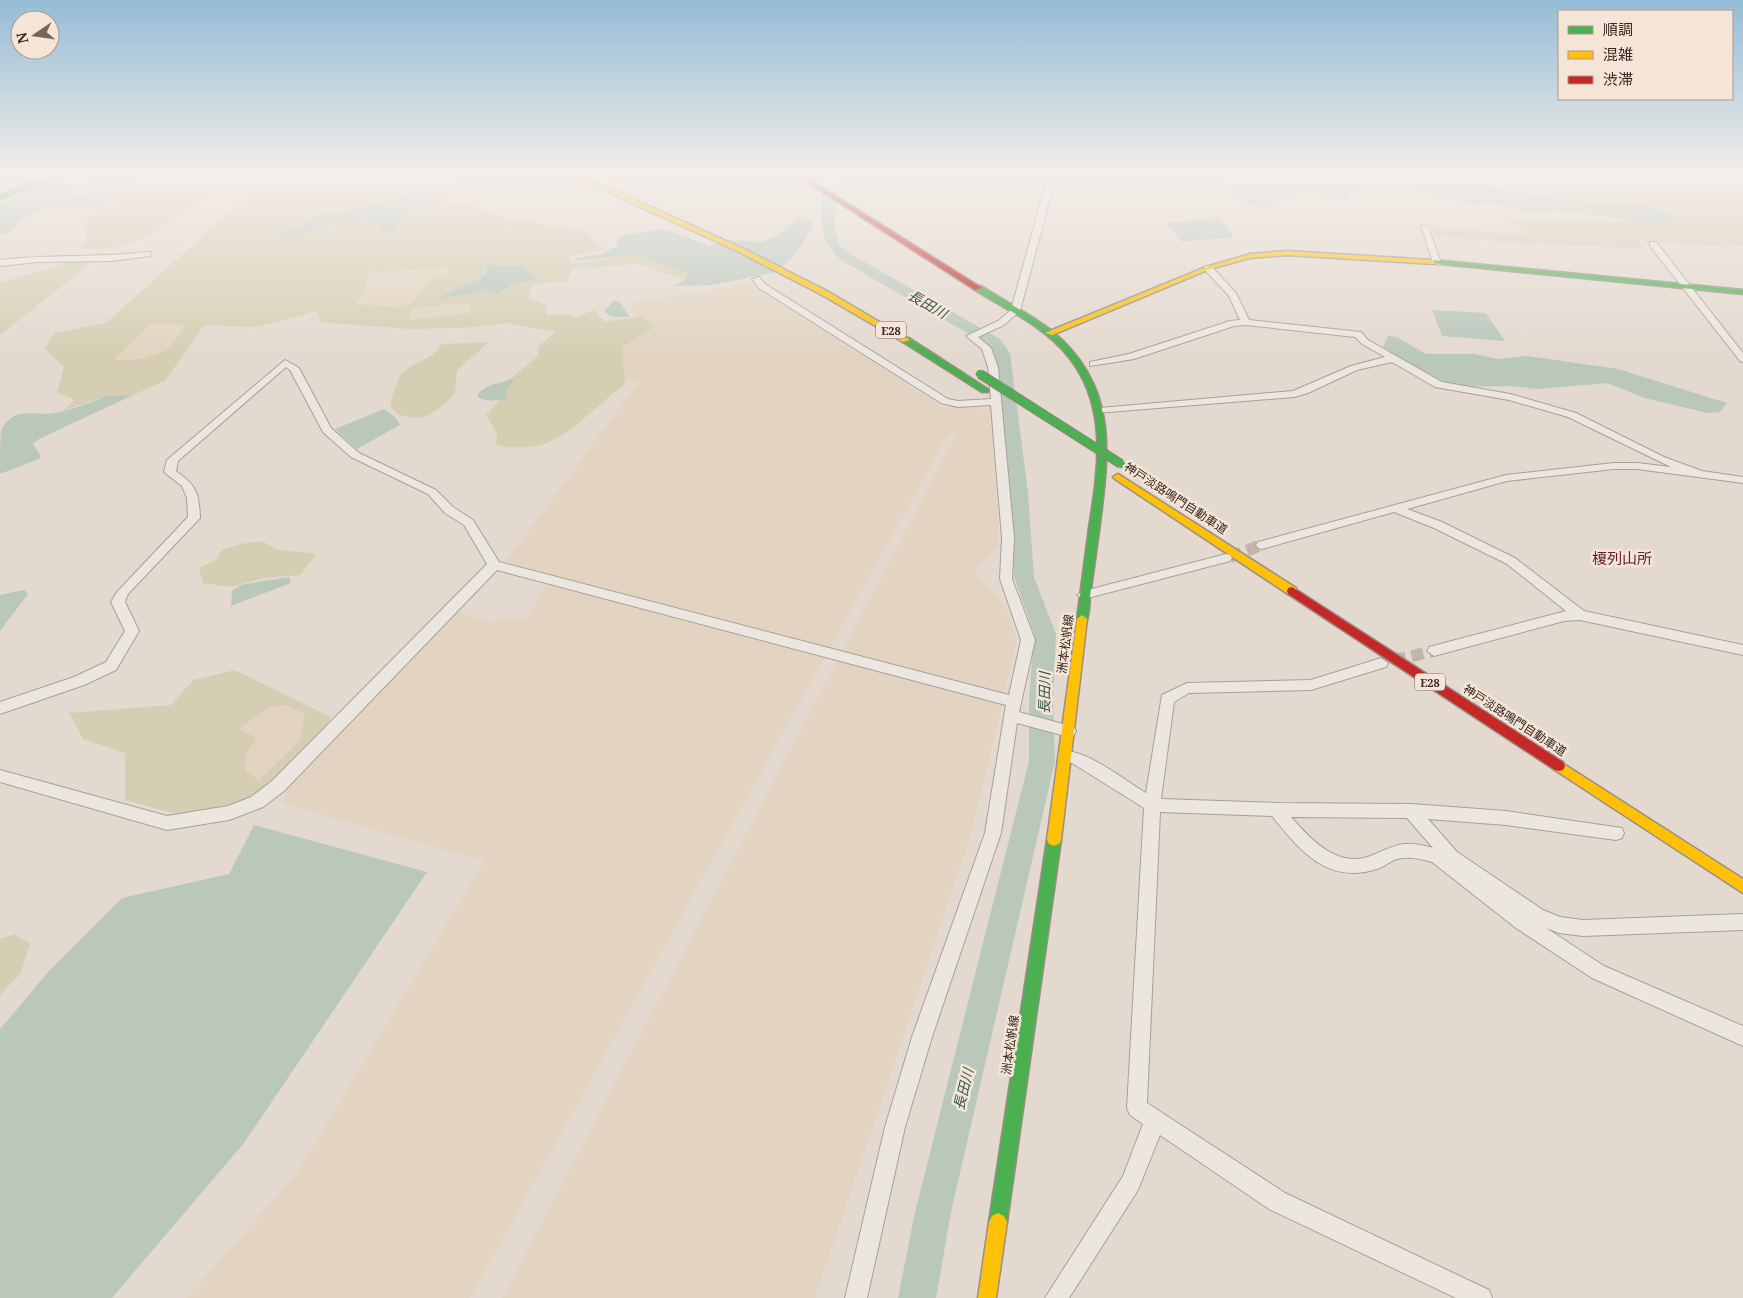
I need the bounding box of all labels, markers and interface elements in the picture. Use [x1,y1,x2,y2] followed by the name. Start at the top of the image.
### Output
[10,10,60,60] north arrow
[1558,10,1733,100] legend
[1603,19,1633,39] text: 順調
[11,31,32,46] text: N
[1603,44,1633,64] text: 混雑
[1603,69,1633,89] text: 渋滞
[905,285,953,324] water label: 長田川
[876,322,906,338] road number: E28
[1121,458,1231,538] street label: 神戸淡路鳴門自動車道
[1592,548,1652,568] district label: 榎列山所
[1053,613,1077,675] street label: 洲本松帆線
[1034,670,1054,714] water label: 長田川
[1415,674,1445,690] road number: E28
[1460,680,1570,760] street label: 神戸淡路鳴門自動車道
[997,1014,1023,1076] street label: 洲本松帆線
[949,1064,978,1112] water label: 長田川

